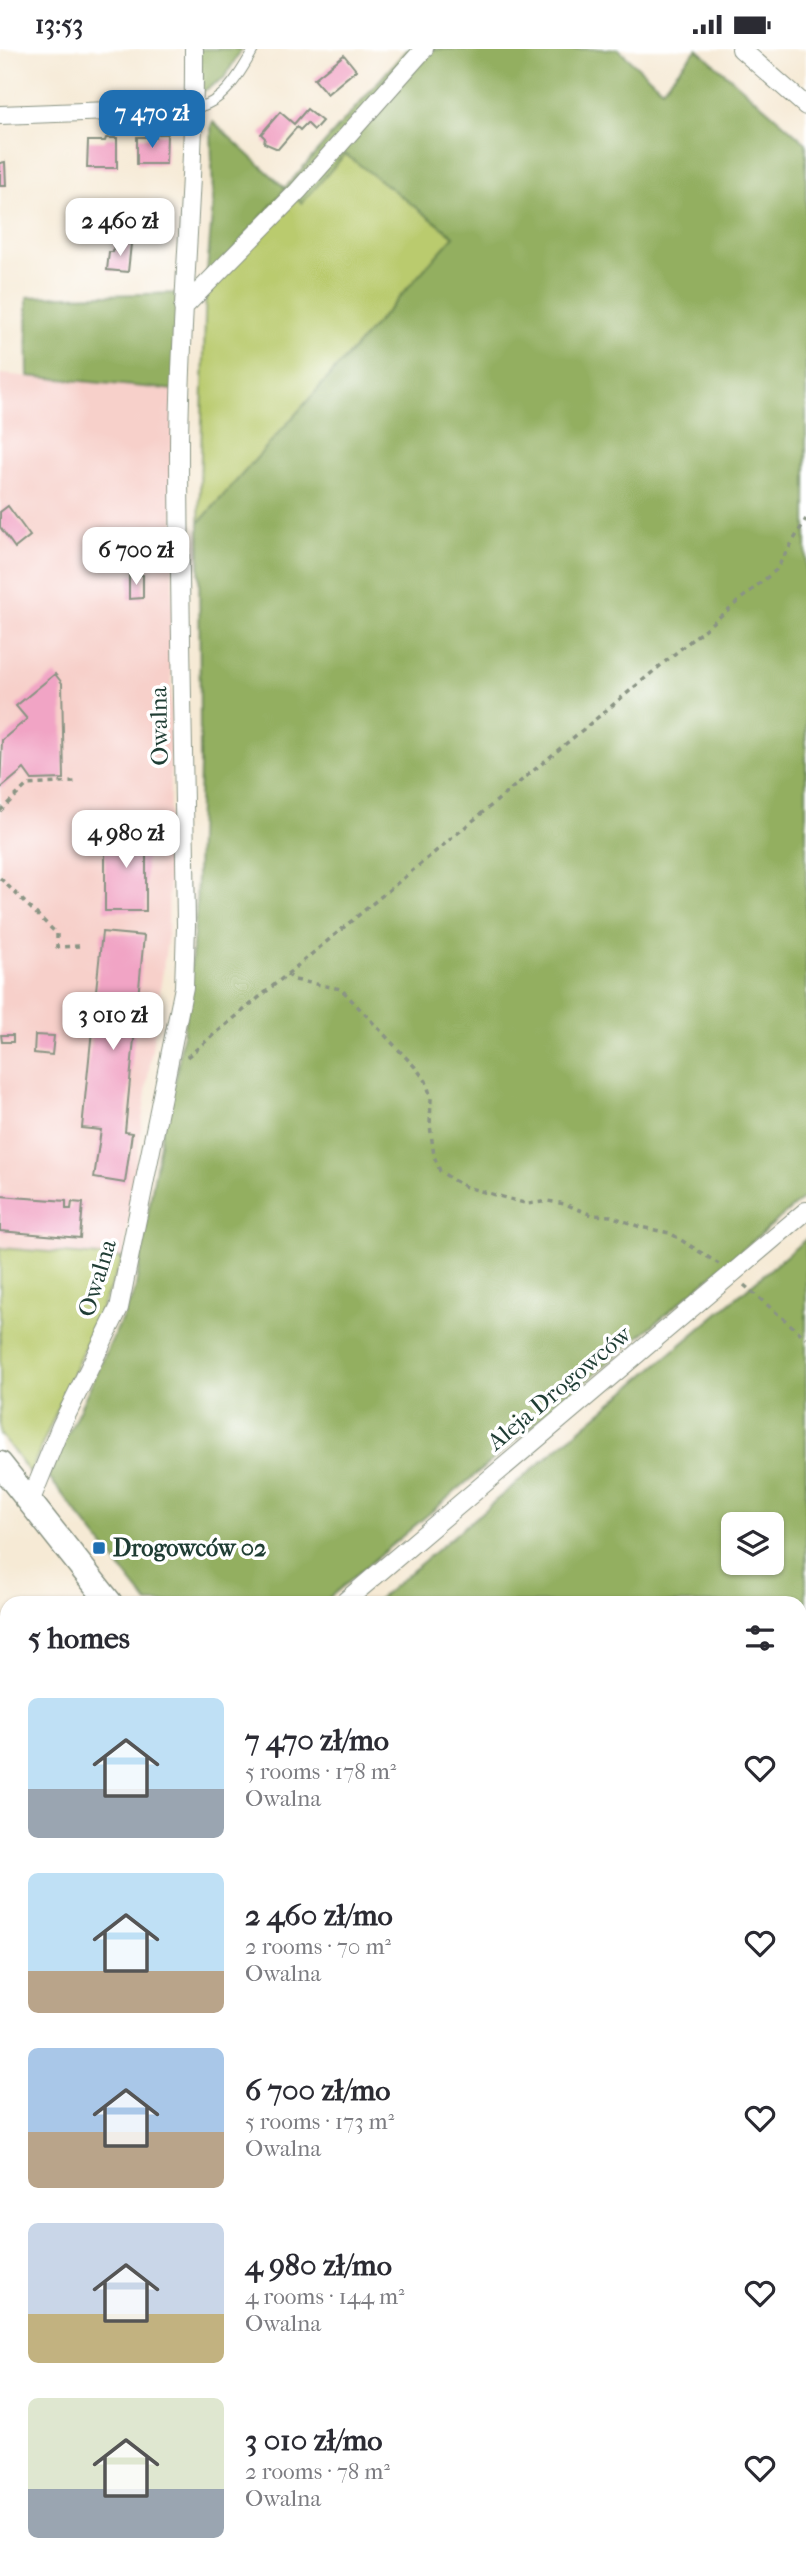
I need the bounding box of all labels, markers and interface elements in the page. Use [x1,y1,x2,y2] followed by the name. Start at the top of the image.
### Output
[35,9,83,40] text: 13:53
[80,91,224,150] pin: 7 470 zł
[115,99,189,126] text: 7 470 zł
[48,199,192,258] pin: 2 460 zł
[82,207,158,234] text: 2 460 zł
[64,527,208,587] pin: 6 700 zł
[98,536,174,563] text: 6 700 zł
[144,685,174,766] street label: Owalna
[54,811,198,870] pin: 4 980 zł
[88,819,164,846] text: 4 980 zł
[41,993,185,1052] pin: 3 010 zł
[78,1001,148,1028] text: 3 010 zł
[72,1235,122,1320] street label: Owalna
[481,1319,637,1457] street label: Aleja Drogowców
[721,1512,784,1575] map controls
[721,1512,784,1575] button: layers
[113,1534,266,1562] place label: Drogowców 02
[91,1540,107,1556] marker: Drogowców 02
[741,1619,779,1657] icon: filters
[28,1621,130,1656] text: 5 homes
[245,1723,389,1758] text: 7 470 zł/mo
[84,1726,168,1810] icon: home
[741,1749,779,1787] icon: heart
[245,1758,396,1785] text: 5 rooms · 178 m²
[245,1785,321,1812] text: Owalna
[245,1898,393,1933] text: 2 460 zł/mo
[84,1901,168,1985] icon: home
[741,1924,779,1962] icon: heart
[245,1933,391,1960] text: 2 rooms · 70 m²
[245,1960,321,1987] text: Owalna
[245,2073,391,2108] text: 6 700 zł/mo
[84,2076,168,2160] icon: home
[741,2099,779,2137] icon: heart
[245,2108,394,2135] text: 5 rooms · 173 m²
[245,2135,321,2162] text: Owalna
[245,2248,392,2283] text: 4 980 zł/mo
[84,2251,168,2335] icon: home
[741,2274,779,2312] icon: heart
[245,2283,405,2310] text: 4 rooms · 144 m²
[245,2310,321,2337] text: Owalna
[245,2423,383,2458] text: 3 010 zł/mo
[84,2426,168,2510] icon: home
[741,2449,779,2487] icon: heart
[245,2458,390,2485] text: 2 rooms · 78 m²
[245,2485,321,2512] text: Owalna

